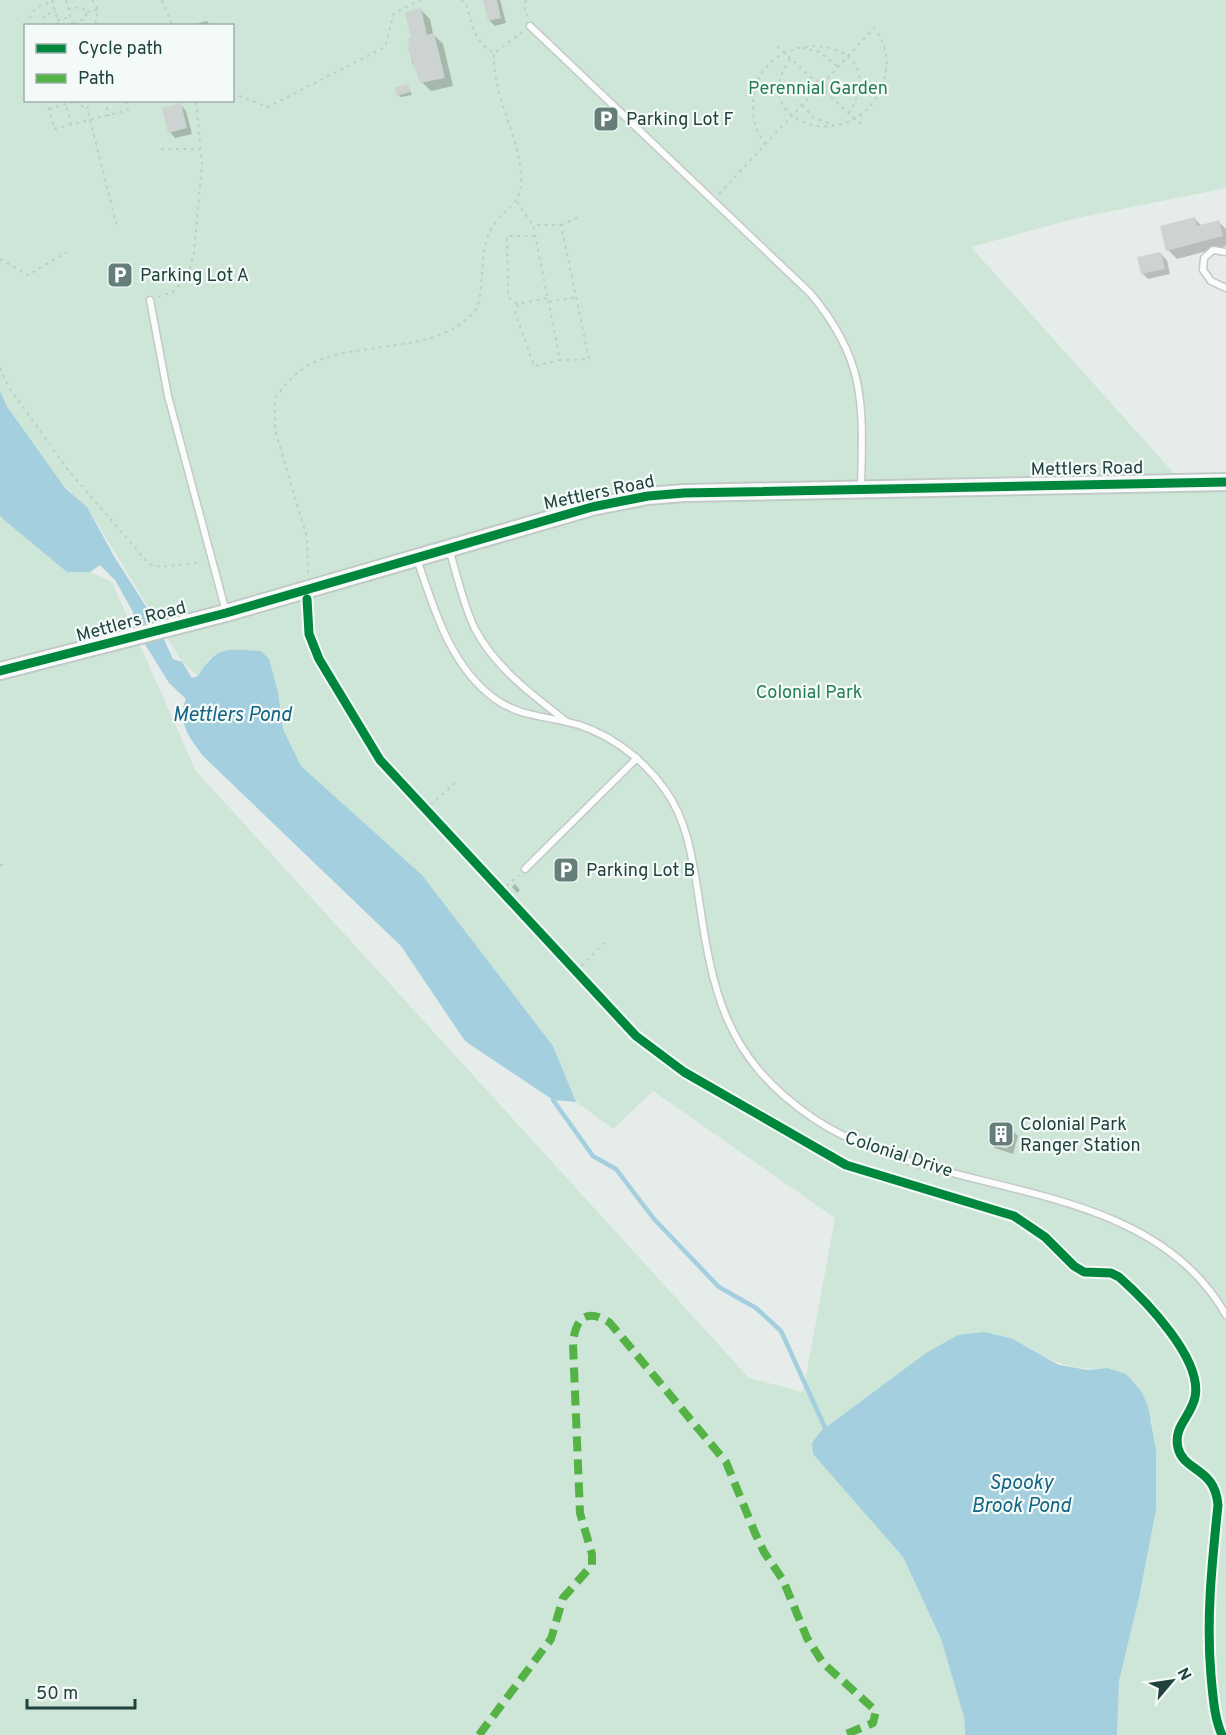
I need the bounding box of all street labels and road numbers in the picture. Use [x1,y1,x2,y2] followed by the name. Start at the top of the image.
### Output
[1030,457,1144,482] street label: Mettlers Road
[542,470,657,516] street label: Mettlers Road
[74,597,189,648] street label: Mettlers Road
[842,1127,955,1184] street label: Colonial Drive

